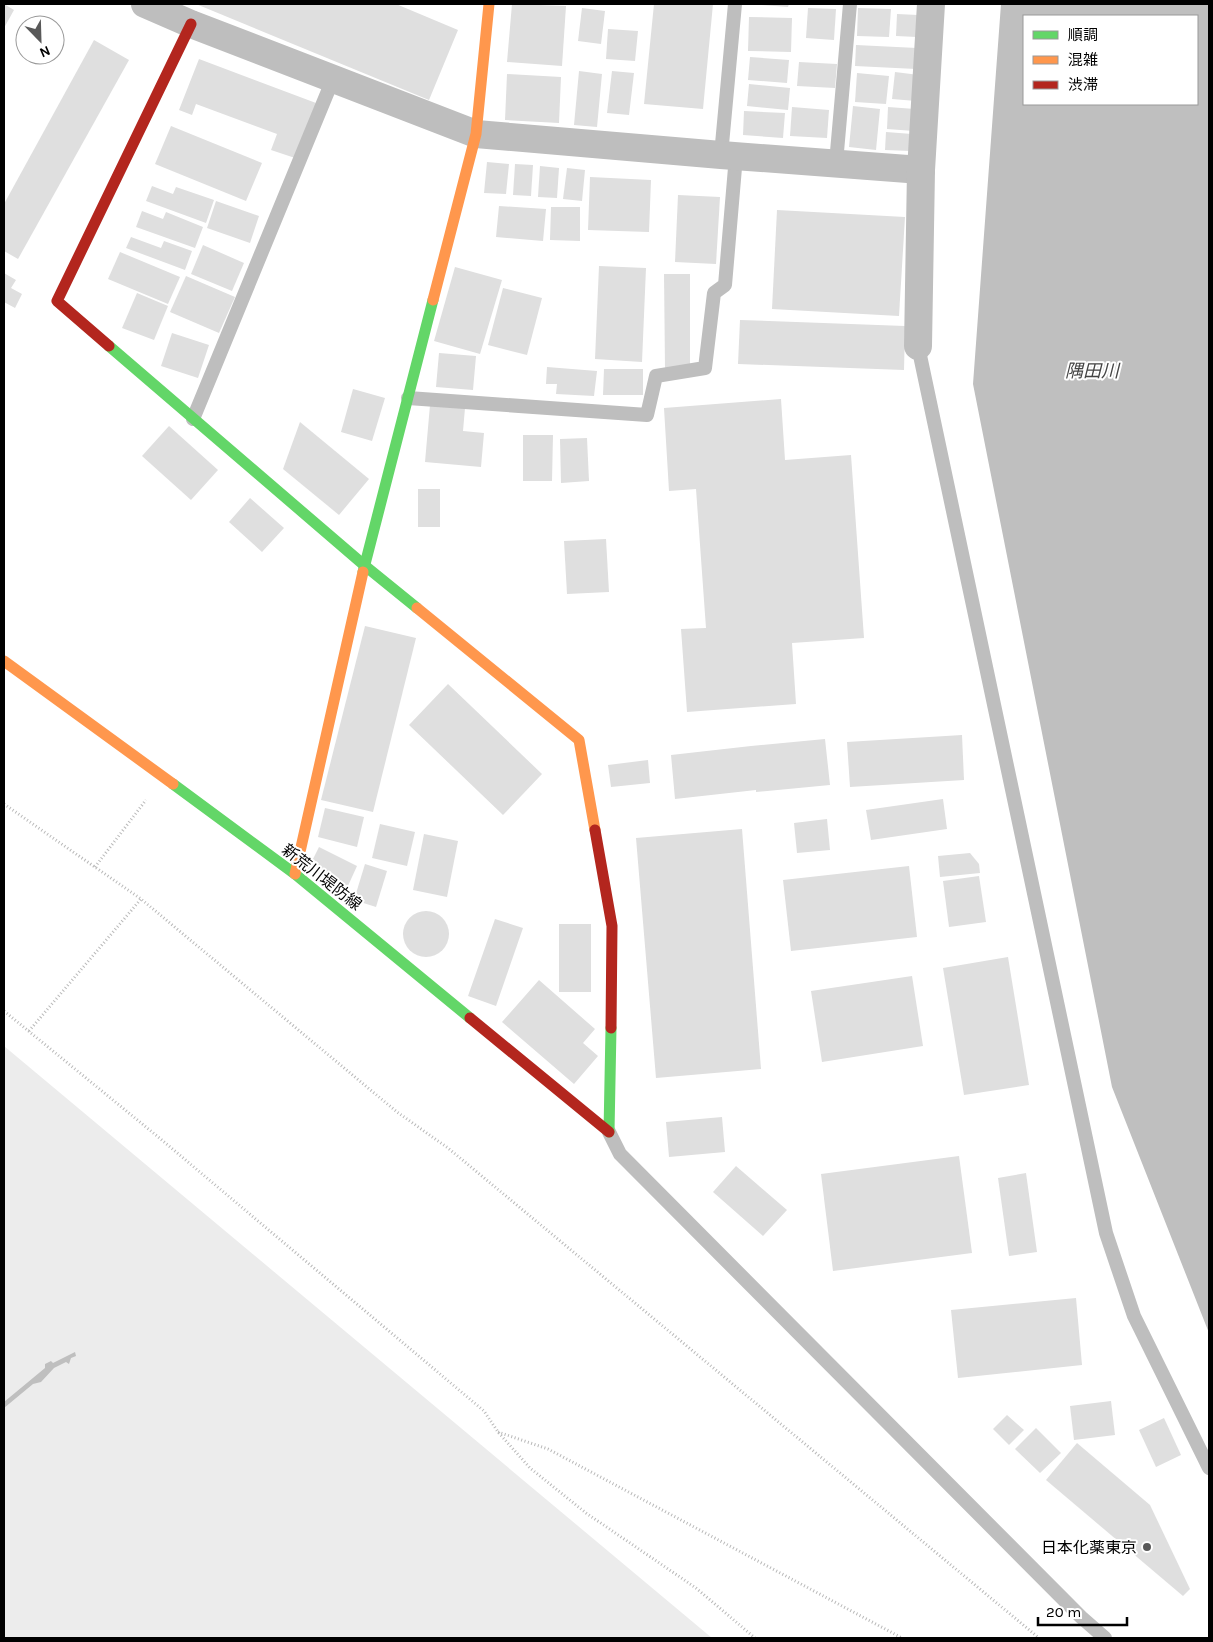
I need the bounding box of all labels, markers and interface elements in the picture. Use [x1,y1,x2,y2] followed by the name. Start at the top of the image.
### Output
[15,15,65,65] north arrow
[1023,15,1198,105] legend
[1068,26,1098,44] text: 順調
[37,42,53,61] text: N
[1068,51,1098,69] text: 混雑
[1068,76,1098,94] text: 渋滞
[1065,360,1121,382] water label: 隅田川
[278,840,366,914] street label: 新荒川堤防線
[1041,1538,1137,1557] place label: 日本化薬東京
[1141,1541,1153,1553] marker: 日本化薬東京
[1038,1594,1127,1626] scale bar
[1046,1603,1081,1621] text: 20 m

